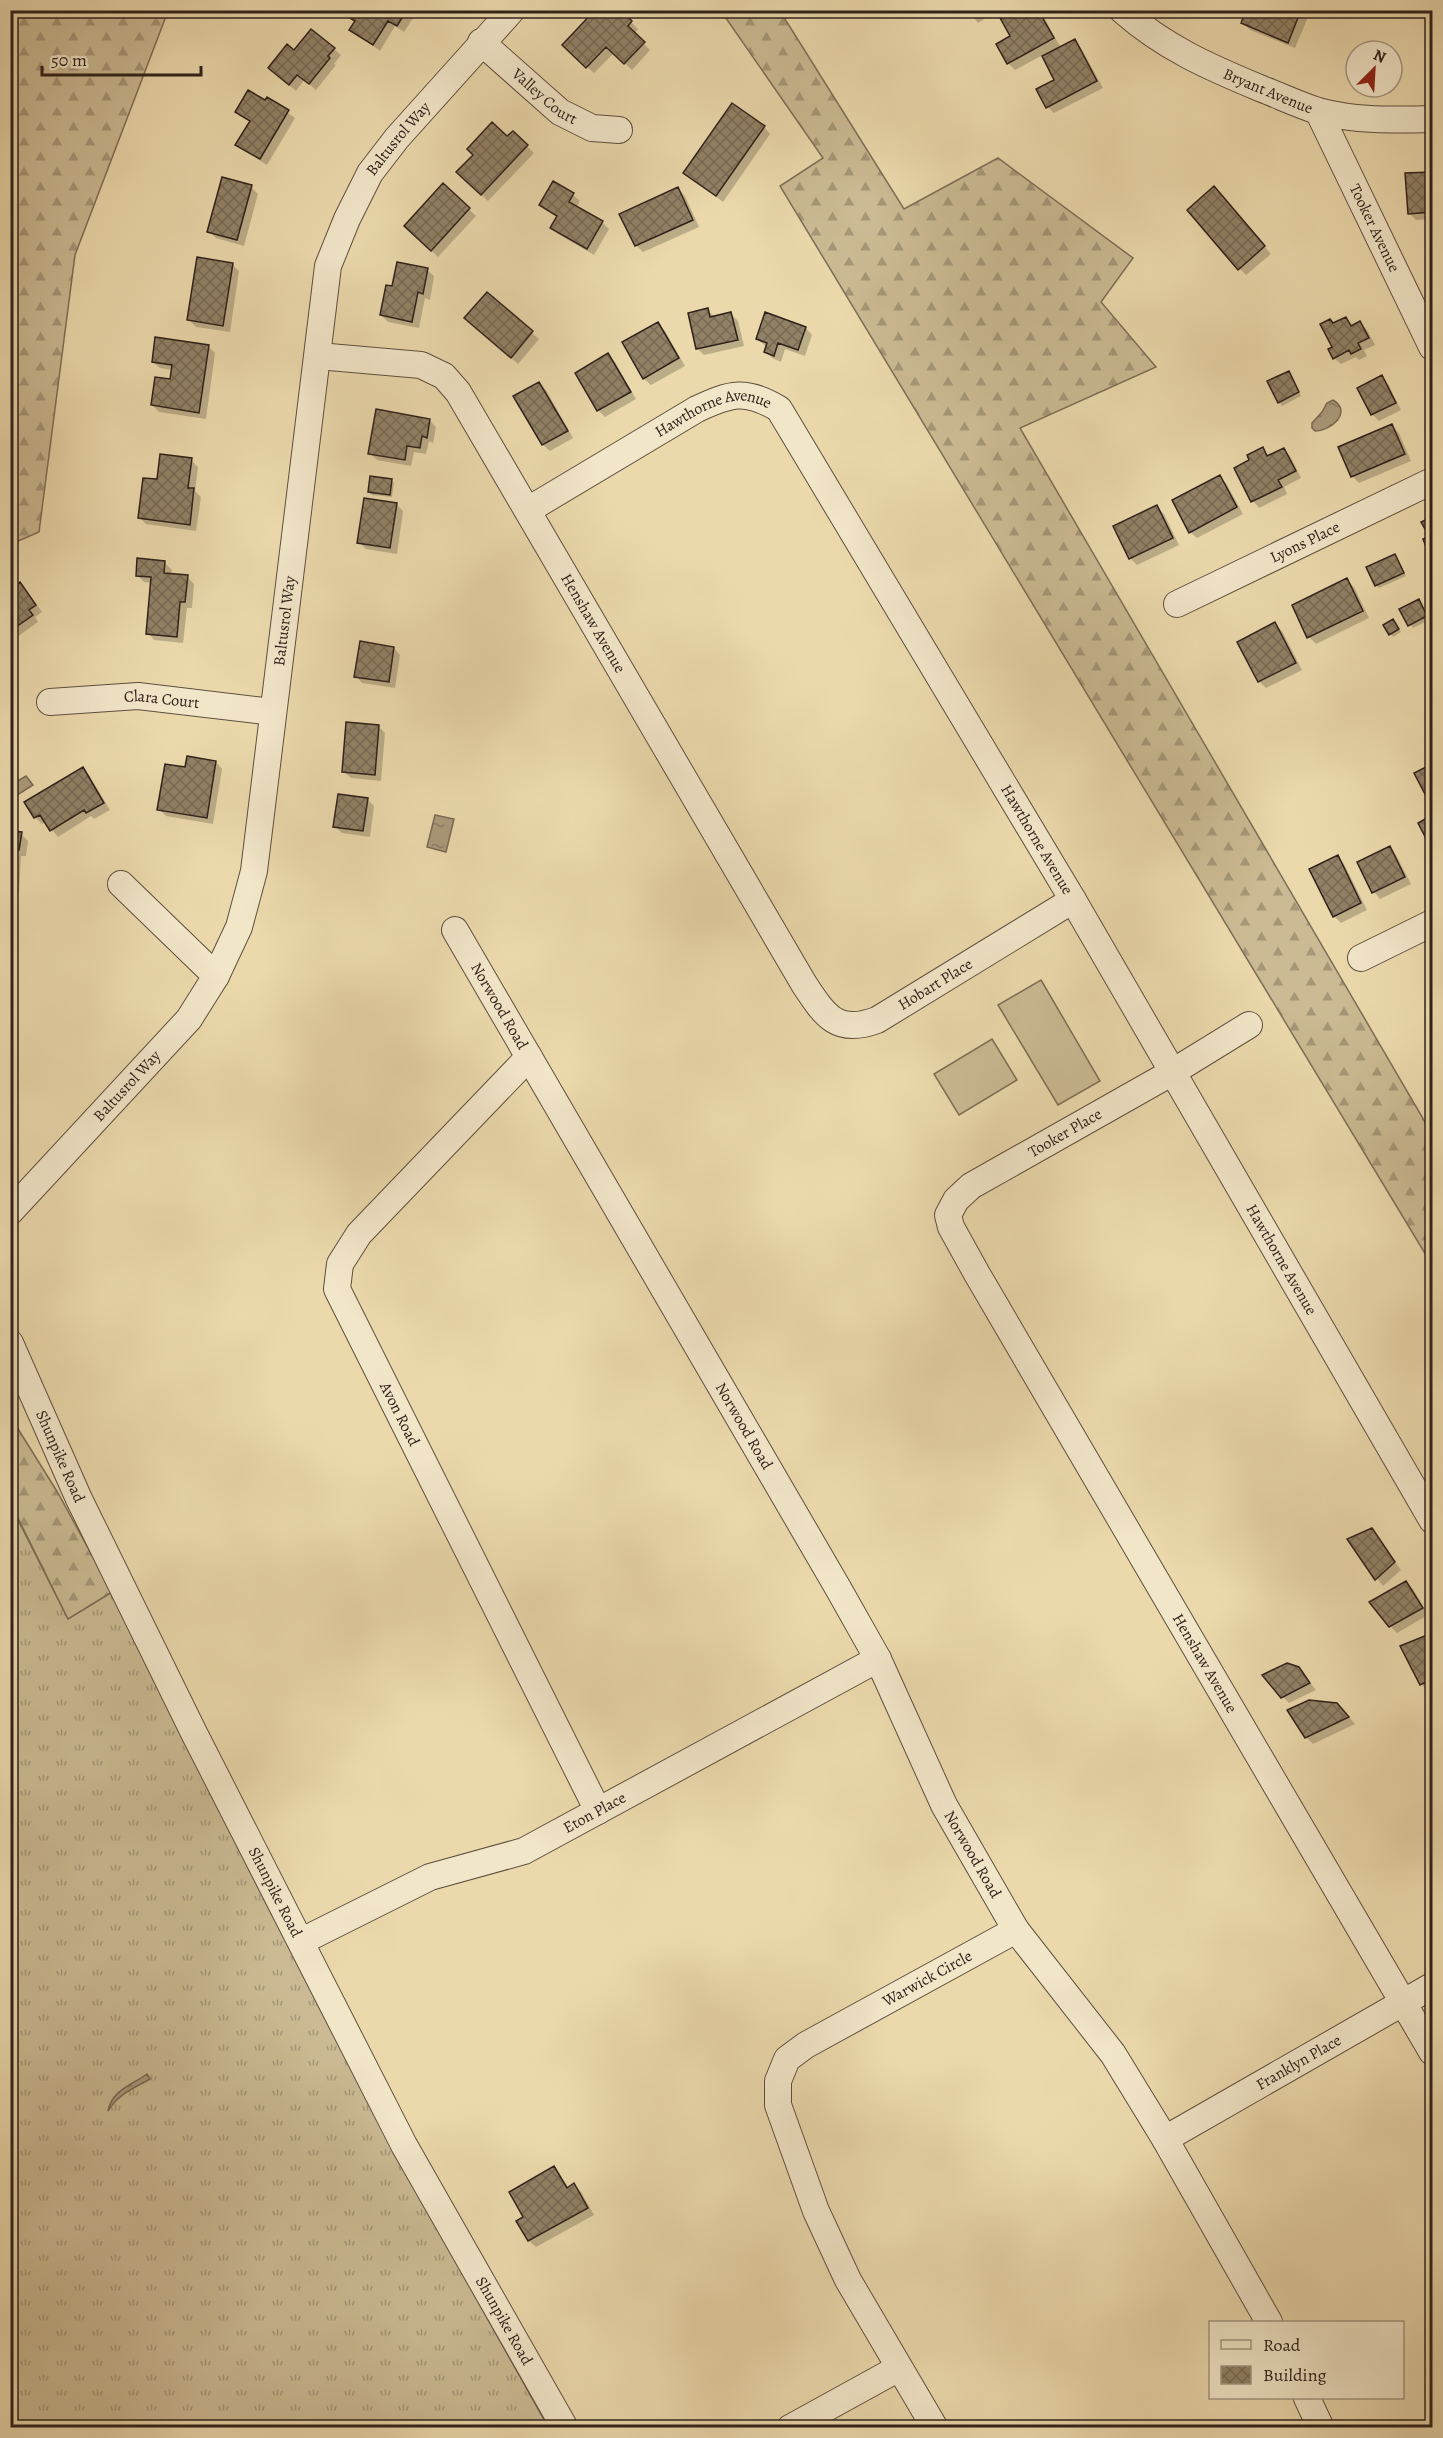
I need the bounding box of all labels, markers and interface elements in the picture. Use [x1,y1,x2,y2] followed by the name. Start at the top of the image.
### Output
[42,39,201,77] scale bar
[1344,39,1404,99] north arrow
[1370,44,1390,69] text: N
[51,48,87,72] text: 50 m
[506,63,581,130] street label: Valley Court
[1220,63,1316,119] street label: Bryant Avenue
[361,96,436,180] street label: Baltusrol Way
[1344,180,1405,276] street label: Tooker Avenue
[651,384,775,443] street label: Hawthorne Avenue
[1266,516,1343,569] street label: Lyons Place
[555,569,631,677] street label: Henshaw Avenue
[268,574,301,667] street label: Baltusrol Way
[123,685,201,714] street label: Clara Court
[995,780,1078,899] street label: Hawthorne Avenue
[894,953,977,1016] street label: Hobart Place
[465,958,534,1054] street label: Norwood Road
[88,1045,166,1126] street label: Baltusrol Way
[1024,1103,1106,1163] street label: Tooker Place
[1240,1200,1322,1319] street label: Hawthorne Avenue
[374,1377,425,1450] street label: Avon Road
[710,1378,778,1474] street label: Norwood Road
[30,1407,90,1506] street label: Shunpike Road
[1167,1610,1242,1717] street label: Henshaw Avenue
[559,1787,630,1839] street label: Eton Place
[939,1807,1007,1902] street label: Norwood Road
[243,1843,308,1941] street label: Shunpike Road
[878,1945,976,2013] street label: Warwick Circle
[1252,2029,1345,2096] street label: Franklyn Place
[470,2273,538,2369] street label: Shunpike Road
[1209,2321,1404,2399] legend
[1263,2333,1301,2357] text: Road
[1263,2363,1327,2387] text: Building

